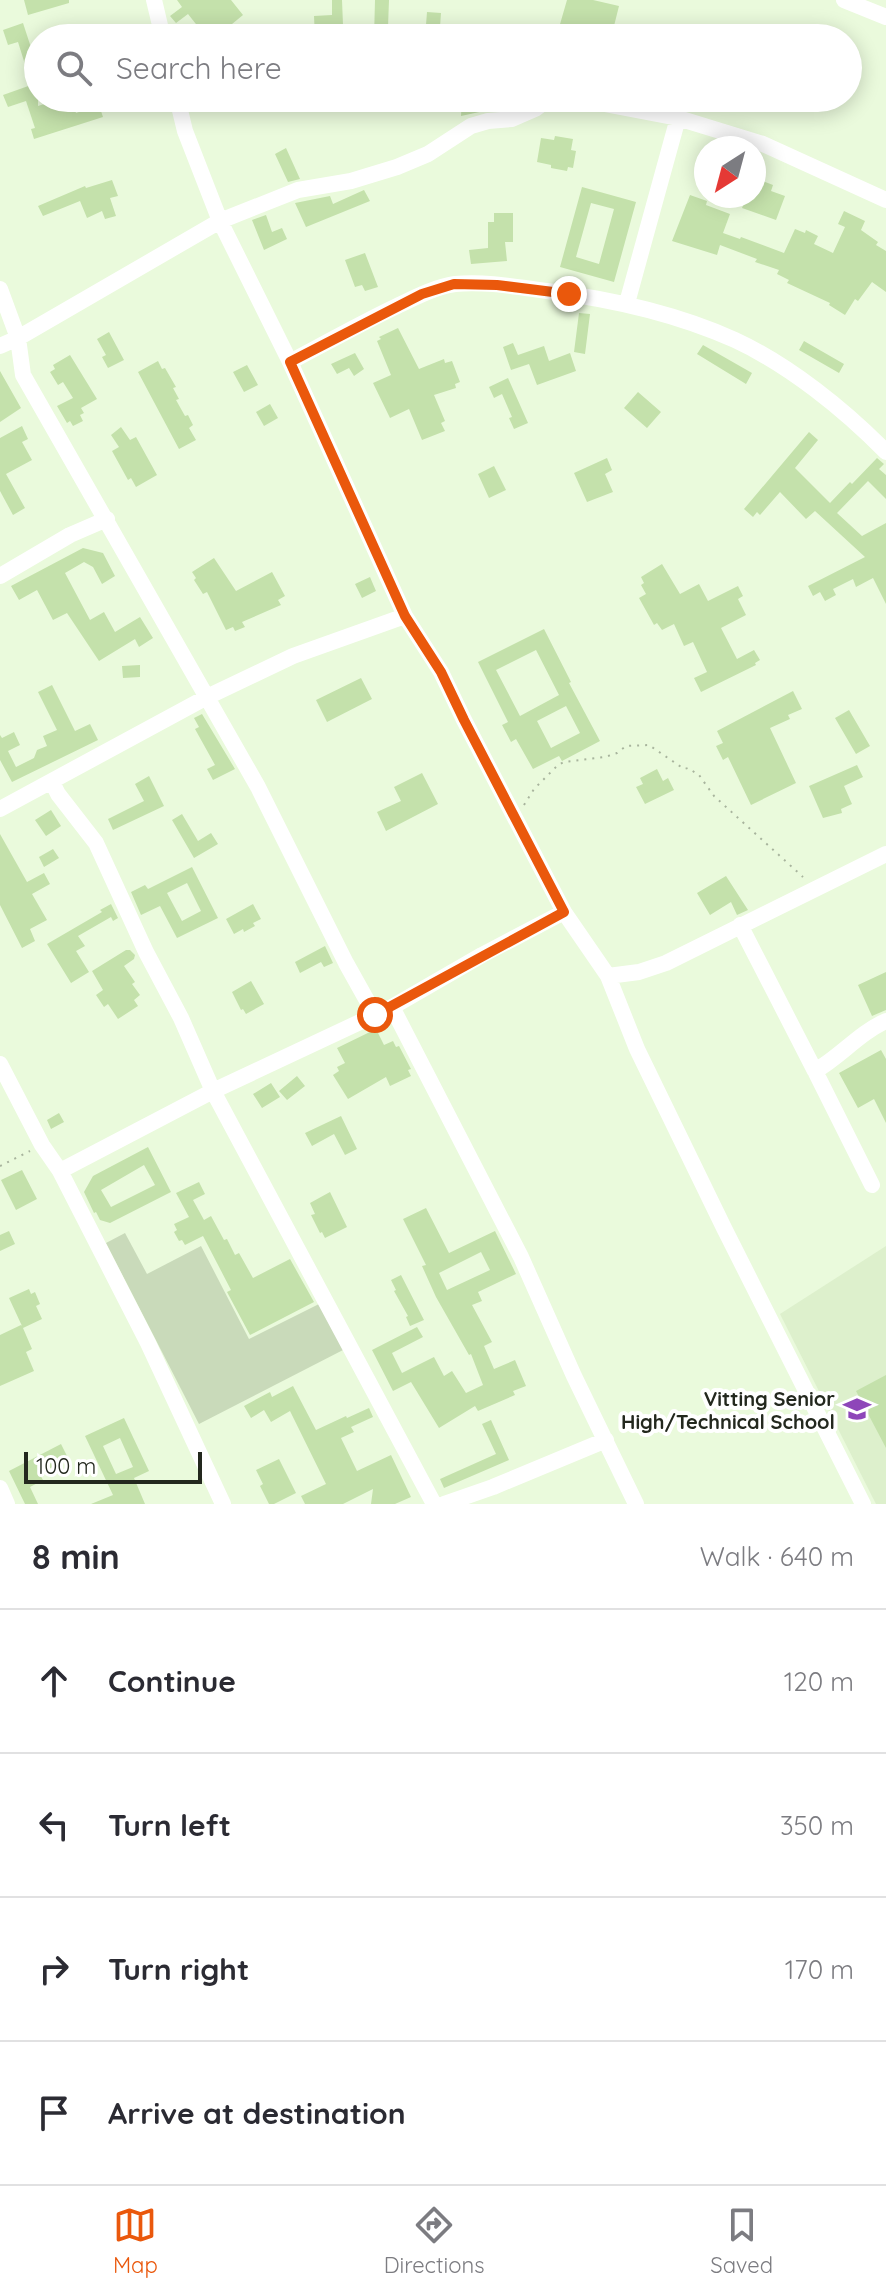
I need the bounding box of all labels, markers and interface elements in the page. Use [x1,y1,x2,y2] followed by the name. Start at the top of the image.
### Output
[24,24,862,112] search box
[52,46,96,90] icon: search
[116,49,282,87] text: Search here
[694,136,766,208] north arrow
[551,276,587,312] route end
[357,997,393,1033] route start
[621,1386,835,1434] place label: Vitting Senior High/Technical School
[842,1394,872,1424] school or university icon: Vitting Senior High/Technical School
[24,1448,202,1484] scale bar
[36,1452,96,1480] text: 100 m
[32,1535,120,1578] text: 8 min
[700,1540,854,1573] text: Walk · 640 m
[32,1659,76,1703] icon: ahead
[108,1662,236,1700] text: Continue
[784,1665,854,1698] text: 120 m
[32,1803,76,1847] icon: left
[108,1806,231,1844] text: Turn left
[780,1809,854,1842] text: 350 m
[32,1947,76,1991] icon: right
[108,1950,249,1988] text: Turn right
[785,1953,854,1986] text: 170 m
[32,2091,76,2135] icon: arrive
[108,2094,406,2132] text: Arrive at destination
[113,2203,158,2279] tab: Map
[384,2203,484,2279] tab: Directions
[710,2203,773,2279] tab: Saved

